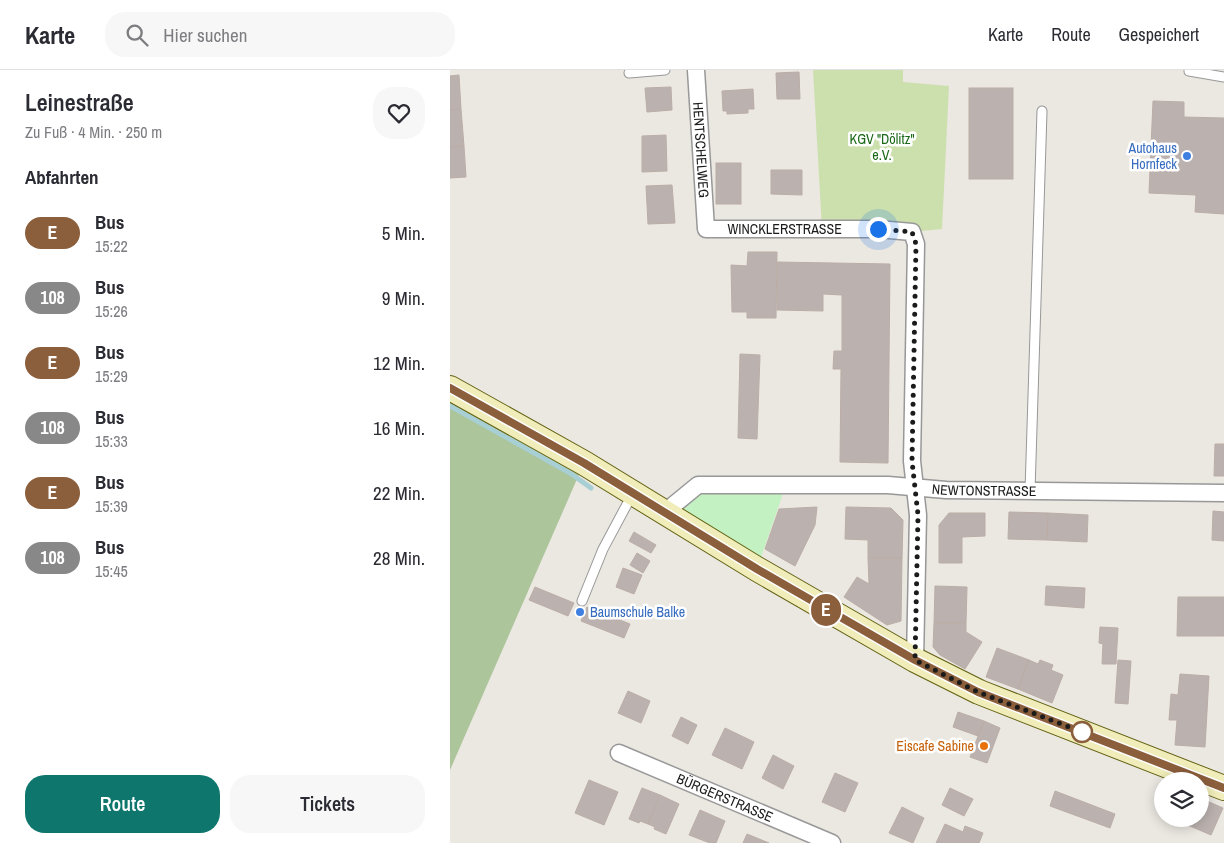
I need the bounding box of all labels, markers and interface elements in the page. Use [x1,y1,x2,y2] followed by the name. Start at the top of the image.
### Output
[105,12,455,57] search box
[25,19,75,51] text: Karte
[123,21,151,49] icon: search
[163,22,247,48] text: Hier suchen
[988,22,1023,47] text: Karte
[1051,22,1091,47] text: Route
[1119,22,1199,47] text: Gespeichert
[25,86,134,118] text: Leinestraße
[373,87,425,139] button: heart
[689,101,713,198] street label: HENTSCHELWEG
[25,121,162,143] text: Zu Fuß · 4 Min. · 250 m
[850,130,914,164] park label: KGV "Dölitz" e.V.
[1127,139,1177,173] place label: Autohaus Hornfeck
[1181,150,1193,162] marker: Autohaus Hornfeck
[25,164,99,190] text: Abfahrten
[95,209,124,235] text: Bus
[866,217,891,242] your location
[48,220,57,245] text: E
[382,220,425,246] text: 5 Min.
[728,220,842,238] street label: WINCKLERSTRASSE
[95,235,128,257] text: 15:22
[95,274,124,300] text: Bus
[40,285,65,310] text: 108
[382,285,425,311] text: 9 Min.
[95,300,128,322] text: 15:26
[95,339,124,365] text: Bus
[48,350,57,375] text: E
[373,350,425,376] text: 12 Min.
[95,365,128,387] text: 15:29
[95,404,124,430] text: Bus
[40,415,65,440] text: 108
[373,415,425,441] text: 16 Min.
[95,430,128,452] text: 15:33
[95,469,124,495] text: Bus
[48,480,57,505] text: E
[373,480,425,506] text: 22 Min.
[931,480,1037,500] street label: NEWTONSTRASSE
[95,495,128,517] text: 15:39
[95,534,124,560] text: Bus
[40,545,65,570] text: 108
[373,545,425,571] text: 28 Min.
[95,560,128,582] text: 15:45
[810,594,842,626] line badge: E
[821,597,831,622] text: E
[590,603,685,621] place label: Baumschule Balke
[574,606,586,618] marker: Baumschule Balke
[1071,721,1093,743] unlabelled marker
[896,737,974,755] place label: Eiscafe Sabine
[978,740,990,752] marker: Eiscafe Sabine
[674,769,776,826] street label: BÜRGERSTRASSE
[1154,772,1209,827] map controls
[1154,772,1209,827] button: layers
[25,775,220,833] button: Route
[230,775,425,833] button: Tickets

